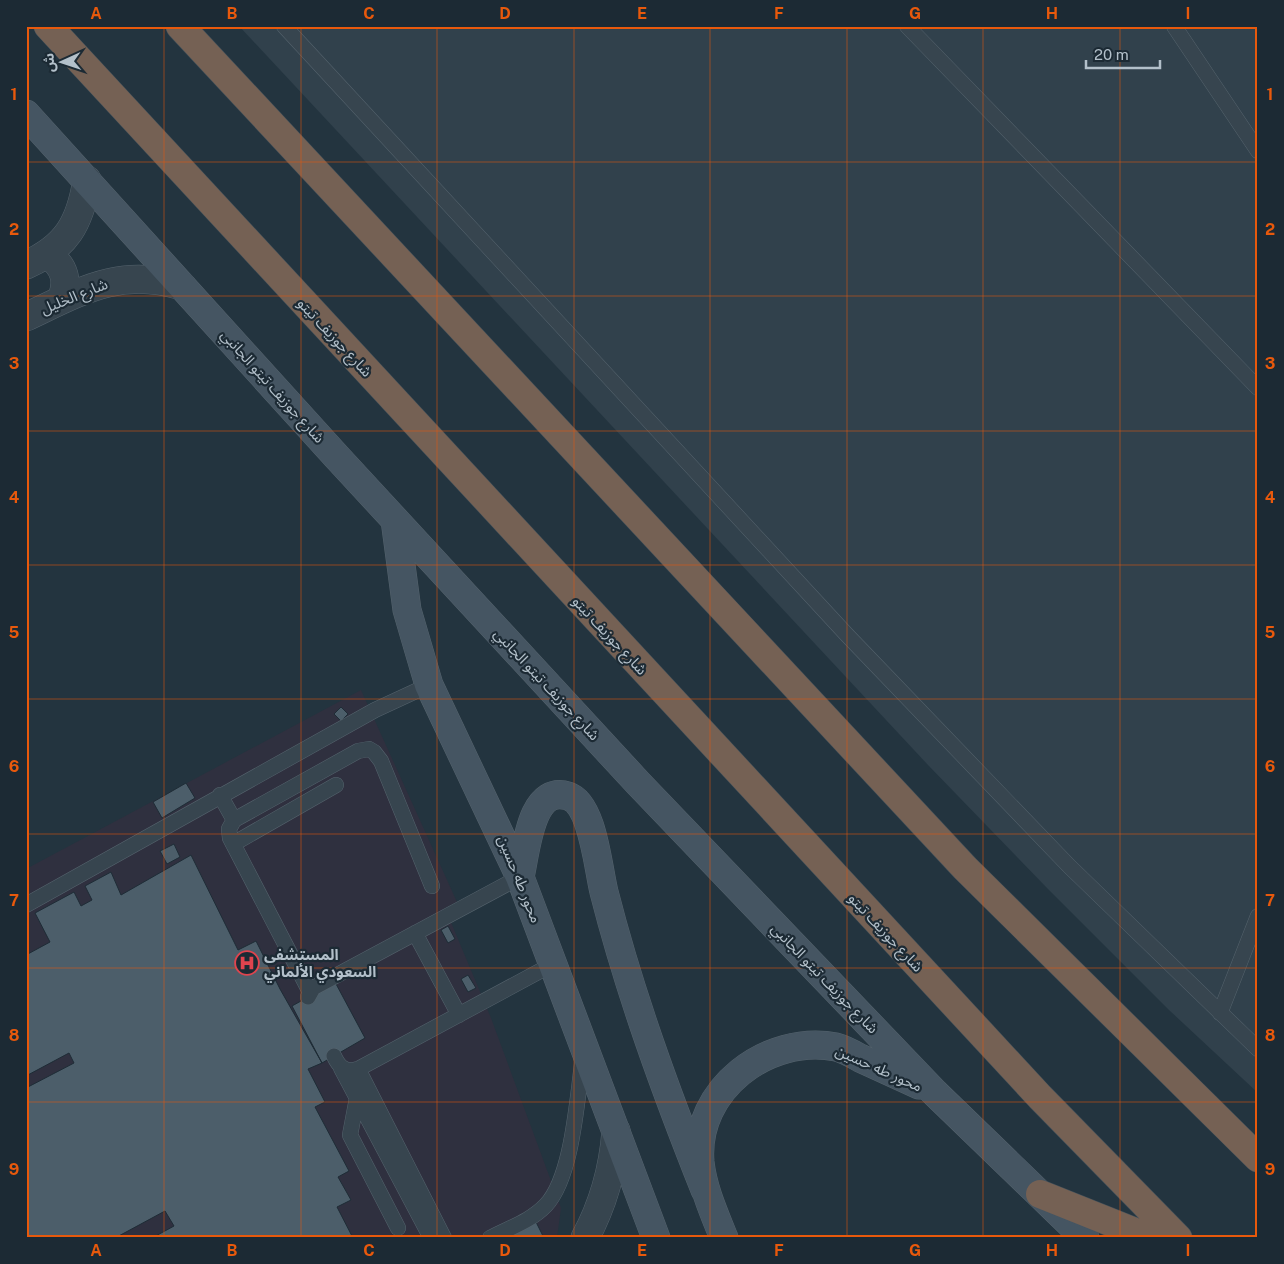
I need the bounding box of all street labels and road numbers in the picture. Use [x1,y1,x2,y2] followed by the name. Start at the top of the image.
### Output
[38,275,112,321] street label: شارع الخليل
[291,294,376,383] street label: شارع جوزيف تيتو
[215,326,328,449] street label: شارع جوزيف تيتو الجانبي
[566,592,651,681] street label: شارع جوزيف تيتو
[488,625,603,746] street label: شارع جوزيف تيتو الجانبي
[494,833,545,926] street label: محور طه حسين
[842,889,927,978] street label: شارع جوزيف تيتو
[765,919,882,1040] street label: شارع جوزيف تيتو الجانبي
[833,1041,925,1096] street label: محور طه حسين

